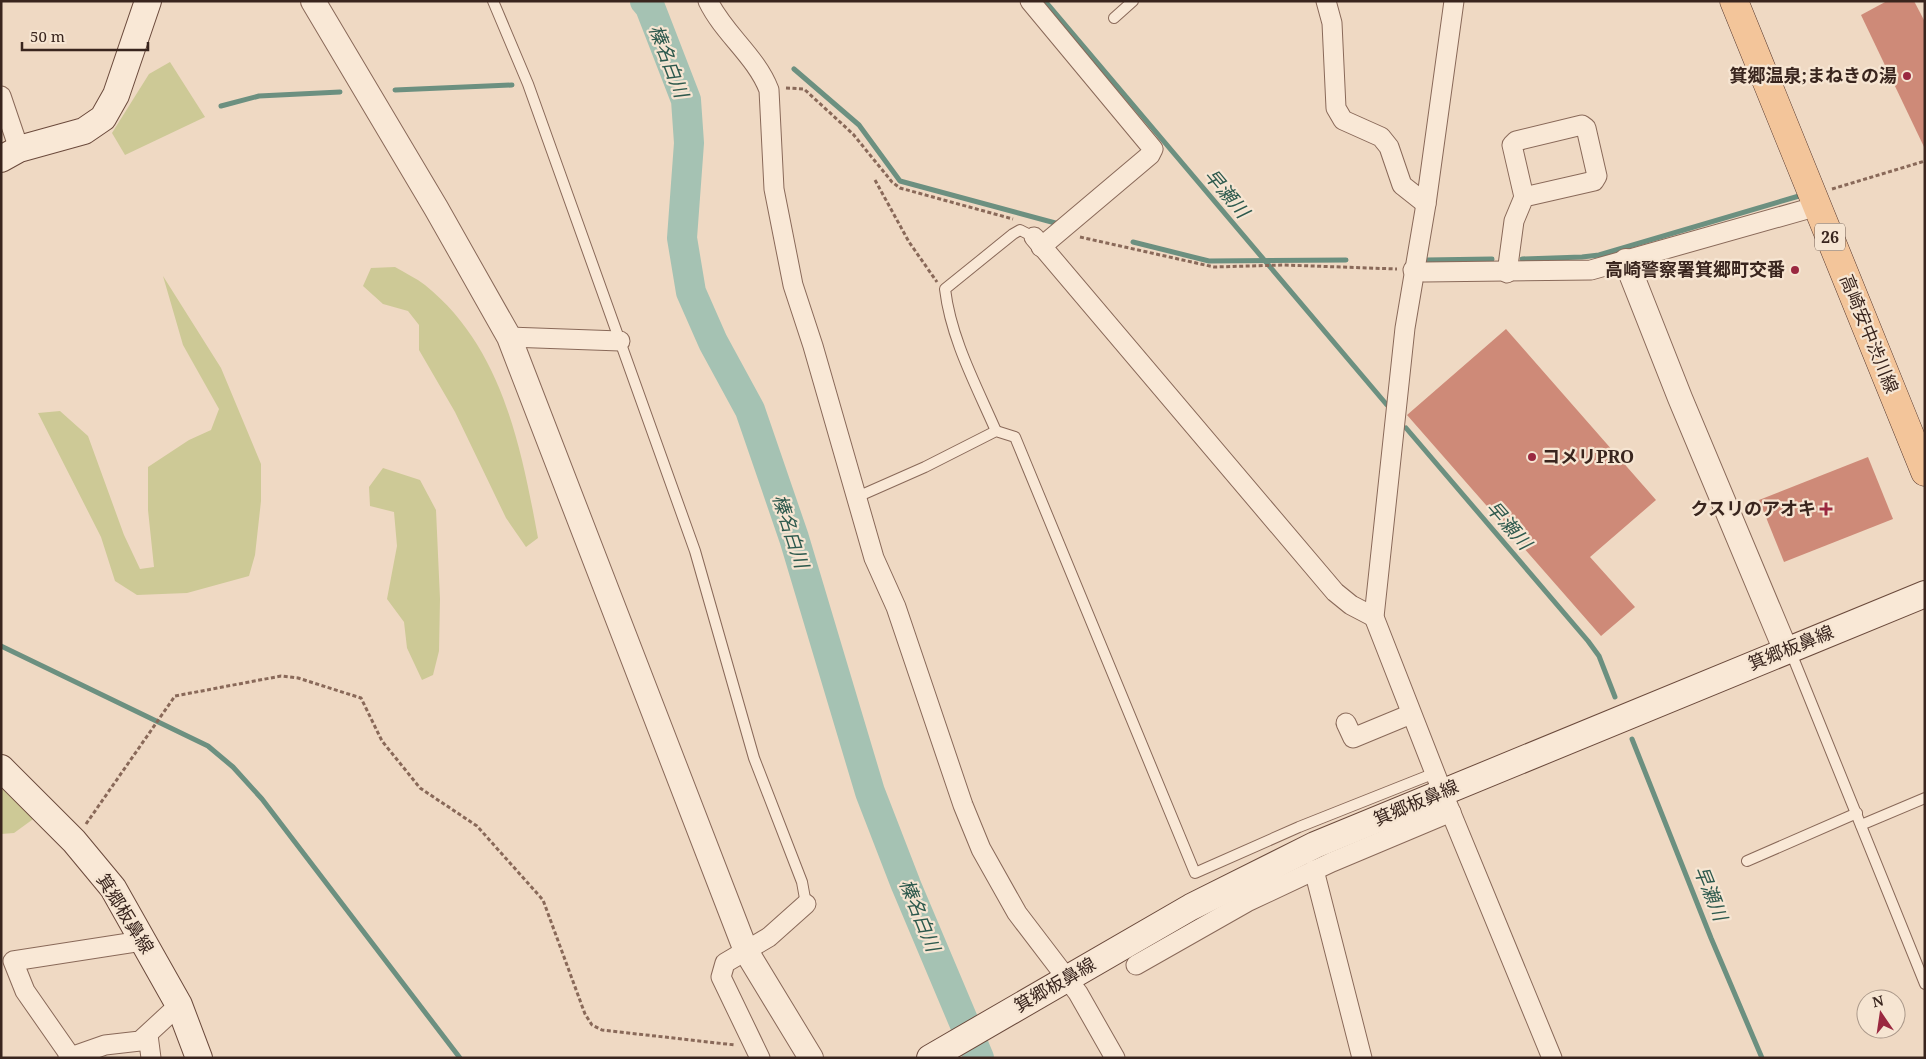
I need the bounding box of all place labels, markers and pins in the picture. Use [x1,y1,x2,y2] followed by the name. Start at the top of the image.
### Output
[1730,63,1897,87] place label: 箕郷温泉;まねきの湯
[1901,70,1913,82] marker: 箕郷温泉;まねきの湯
[1605,257,1785,281] place label: 高崎警察署箕郷町交番
[1789,264,1801,276] marker: 高崎警察署箕郷町交番
[1542,444,1634,468] place label: コメリPRO
[1526,451,1538,463] marker: コメリPRO
[1691,496,1816,520] place label: クスリのアオキ
[1820,503,1832,515] marker: クスリのアオキ

